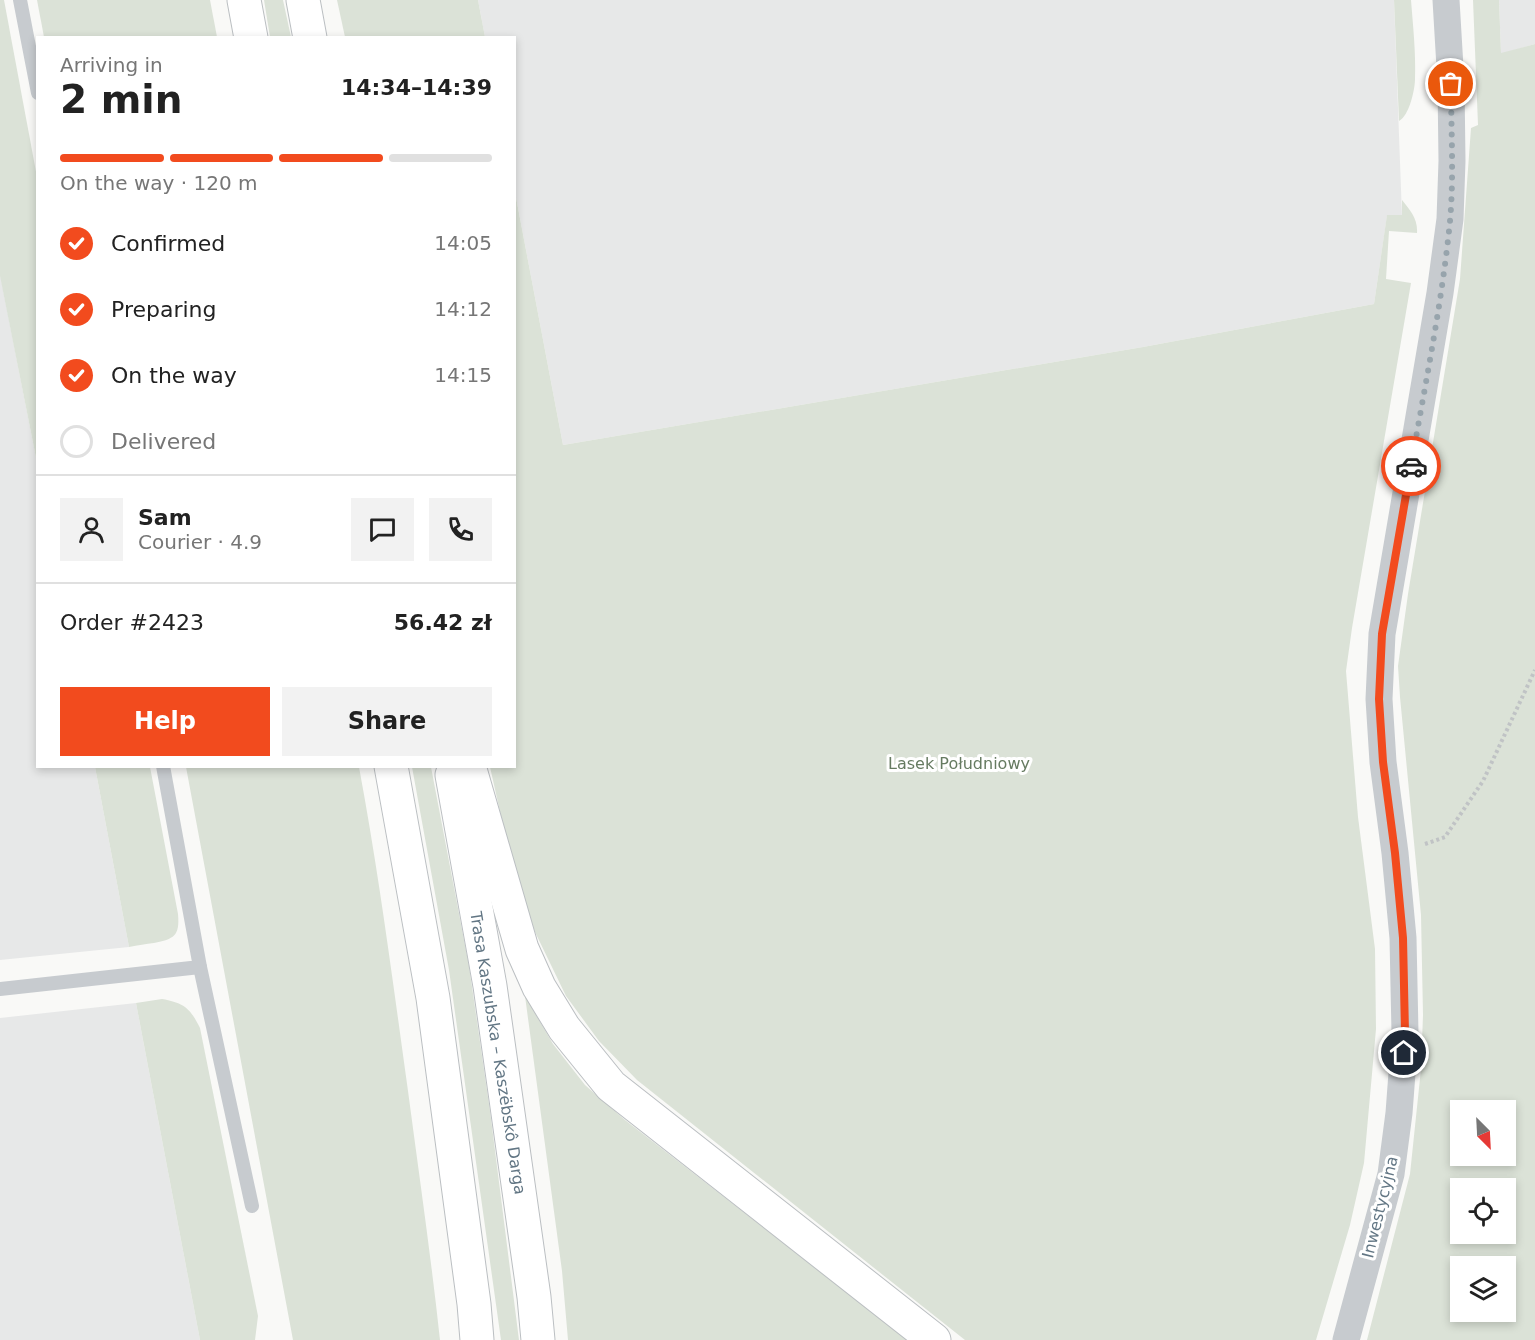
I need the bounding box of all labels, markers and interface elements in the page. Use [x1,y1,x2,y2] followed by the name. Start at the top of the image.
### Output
[60,53,163,77] text: Arriving in
[1425,58,1476,109] pin
[1434,67,1467,100] icon: bag
[341,75,492,100] text: 14:34–14:39
[60,77,182,122] text: 2 min
[60,171,258,195] text: On the way · 120 m
[60,227,93,260] icon: check
[111,231,225,256] text: Confirmed
[434,231,492,255] text: 14:05
[60,293,93,326] icon: check
[111,297,217,322] text: Preparing
[434,297,492,321] text: 14:12
[60,359,93,392] icon: check
[111,363,237,388] text: On the way
[434,363,492,387] text: 14:15
[111,429,216,454] text: Delivered
[1381,436,1441,496] courier
[1395,450,1428,483] icon: car
[60,498,123,561] button: person
[351,498,414,561] button: chat
[429,498,492,561] button: phone
[138,505,192,530] text: Sam
[138,530,262,554] text: Courier · 4.9
[60,610,204,635] text: Order #2423
[394,610,492,635] text: 56.42 zł
[60,687,270,756] button: Help
[282,687,492,756] button: Share
[888,754,1030,773] park label: Lasek Południowy
[466,909,530,1196] street label: Trasa Kaszubska – Kaszëbskô Darga
[1378,1027,1429,1078] pin
[1387,1036,1420,1069] icon: home
[1450,1100,1516,1166] north arrow
[1450,1100,1516,1322] map controls
[1358,1154,1402,1260] street label: Inwestycyjna
[1450,1178,1516,1244] button: locate
[1450,1256,1516,1322] button: layers

